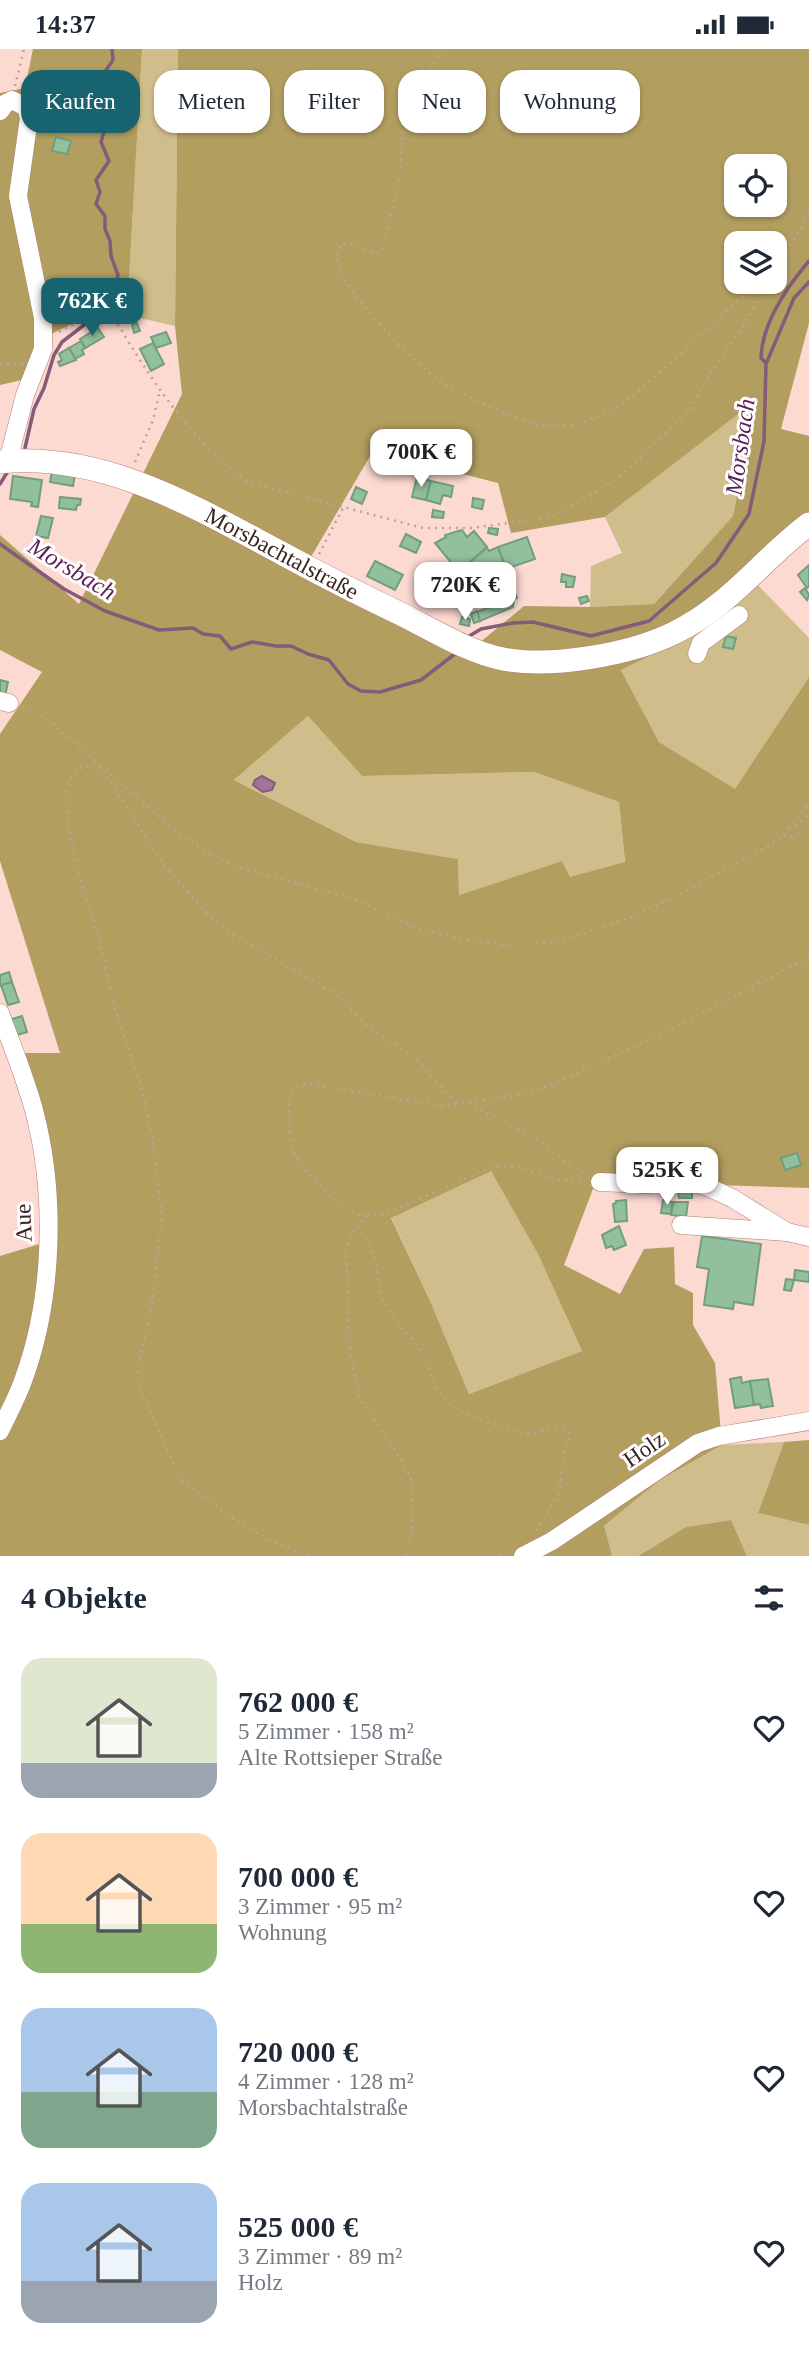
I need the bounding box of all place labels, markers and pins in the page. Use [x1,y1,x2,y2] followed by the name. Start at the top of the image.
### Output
[35,279,149,338] pin: 762K €
[364,429,478,489] pin: 700K €
[408,563,522,622] pin: 720K €
[610,1147,724,1207] pin: 525K €

